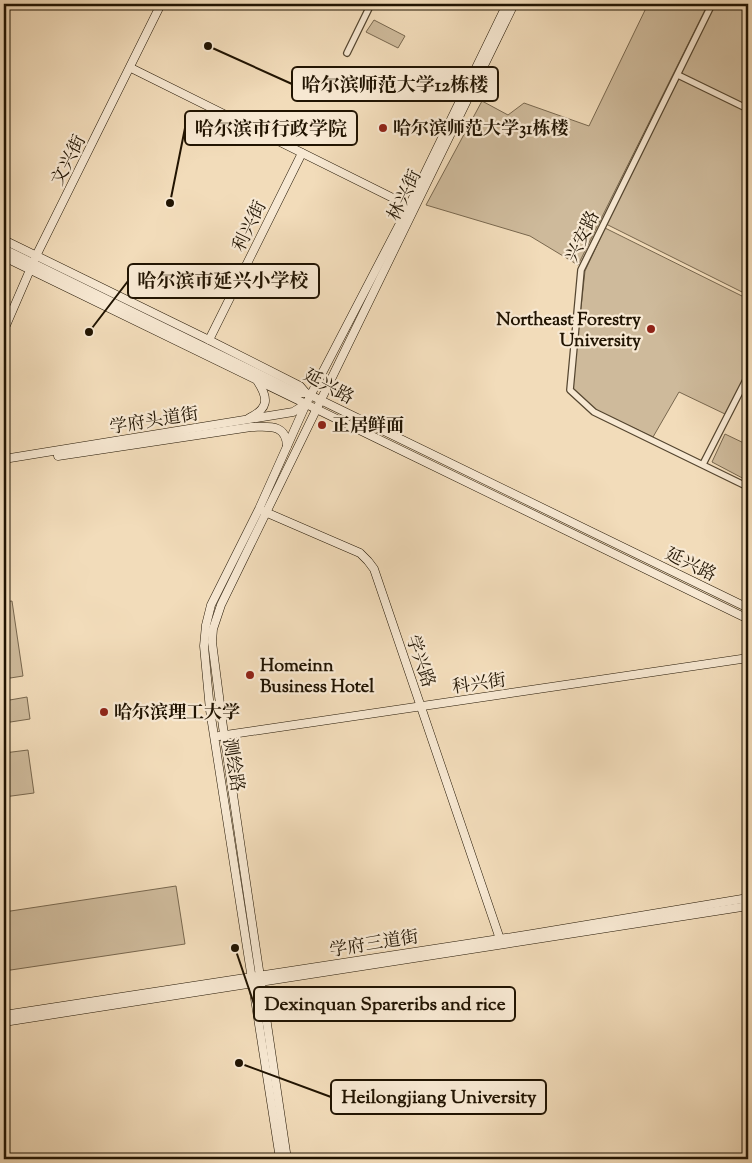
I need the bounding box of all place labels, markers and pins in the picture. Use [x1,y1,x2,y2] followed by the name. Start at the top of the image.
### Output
[292,67,498,101] callout: 哈尔滨师范大学12栋楼
[185,111,357,145] callout: 哈尔滨市行政学院
[393,117,568,143] place label: 哈尔滨师范大学31栋楼
[377,122,389,134] marker: 哈尔滨师范大学31栋楼
[128,264,319,298] callout: 哈尔滨市延兴小学校
[496,308,641,355] place label: Northeast Forestry University
[645,323,657,335] marker: Northeast Forestry University
[332,414,404,440] place label: 正居鲜面
[316,419,328,431] marker: 正居鲜面
[260,654,375,701] place label: Homeinn Business Hotel
[244,669,256,681] marker: Homeinn Business Hotel
[114,701,240,727] place label: 哈尔滨理工大学
[98,706,110,718] marker: 哈尔滨理工大学
[254,987,515,1021] callout: Dexinquan Spareribs and rice
[331,1080,546,1114] callout: Heilongjiang University

